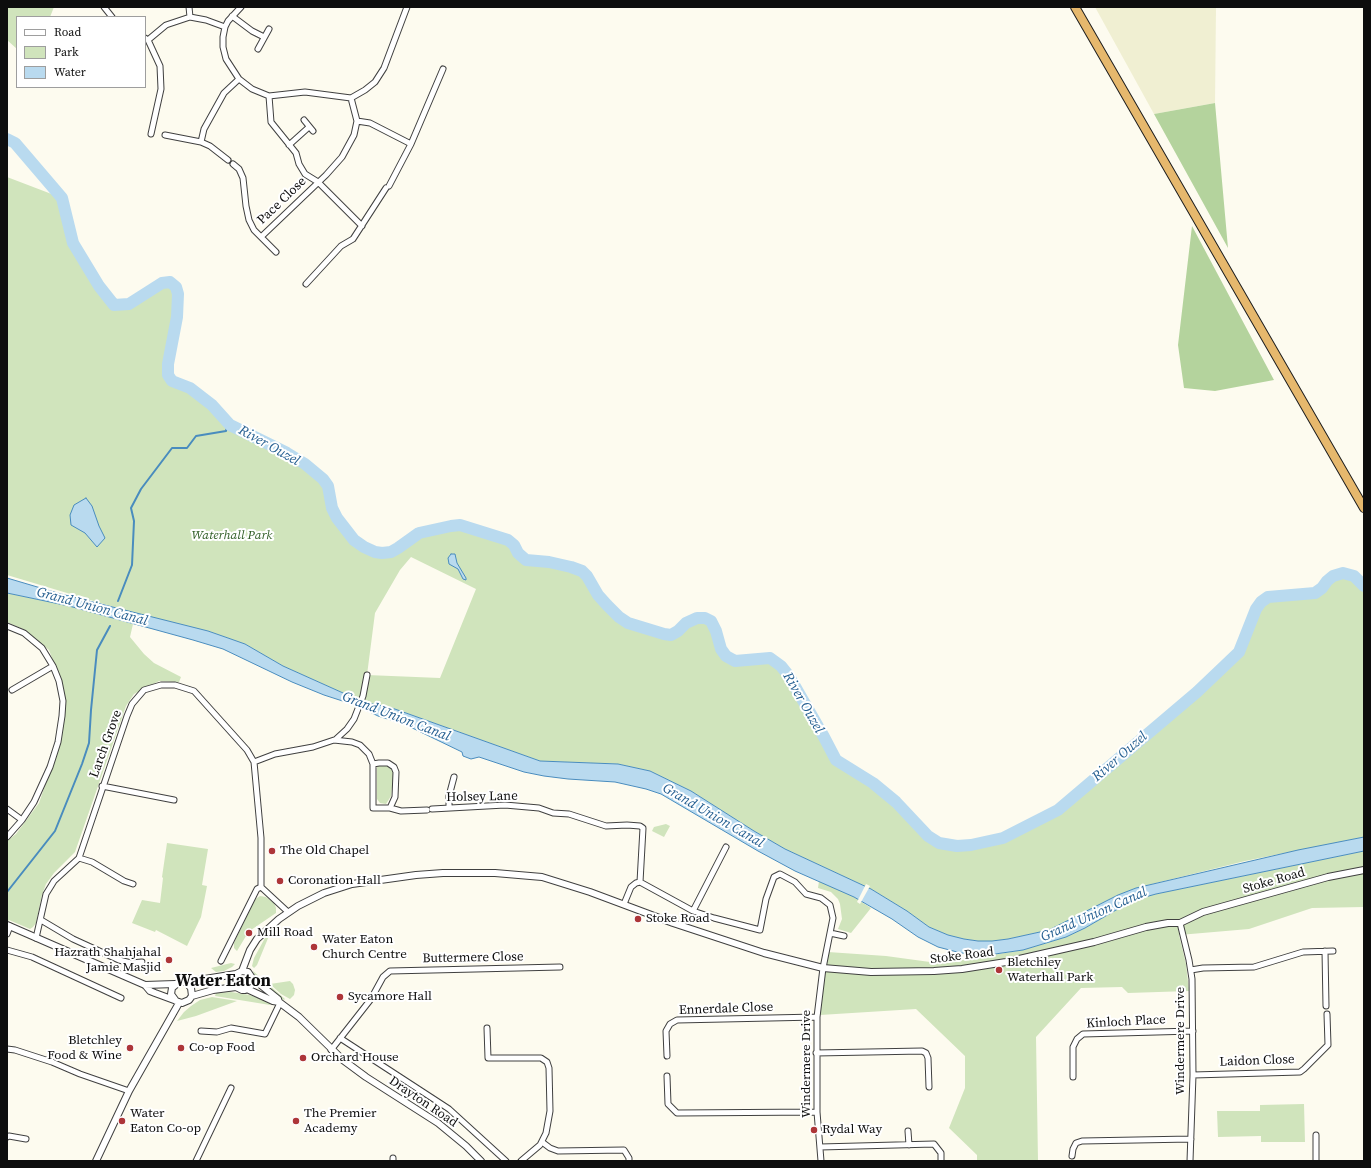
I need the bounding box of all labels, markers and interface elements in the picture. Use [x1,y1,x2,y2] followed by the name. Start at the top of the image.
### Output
[16,16,146,88] legend
[54,24,81,40] text: Road
[54,44,79,60] text: Park
[54,64,86,80] text: Water
[254,174,310,228] street label: Pace Close
[235,422,303,470] water label: River Ouzel
[192,528,272,544] park label: Waterhall Park
[35,584,149,630] water label: Grand Union Canal
[779,670,827,736] water label: River Ouzel
[340,689,452,745] water label: Grand Union Canal
[87,708,125,780] street label: Larch Grove
[1089,729,1151,785] water label: River Ouzel
[659,780,767,852] water label: Grand Union Canal
[446,789,518,805] street label: Holsey Lane
[280,843,369,859] place label: The Old Chapel
[267,846,277,856] marker: The Old Chapel
[1241,865,1307,897] street label: Stoke Road
[288,873,381,889] place label: Coronation Hall
[275,876,285,886] marker: Coronation Hall
[1038,884,1150,946] water label: Grand Union Canal
[646,911,710,927] place label: Stoke Road
[633,914,643,924] marker: Stoke Road
[257,925,313,941] place label: Mill Road
[244,928,254,938] marker: Mill Road
[322,932,407,963] place label: Water Eaton Church Centre
[309,942,319,952] marker: Water Eaton Church Centre
[929,944,995,968] street label: Stoke Road
[54,945,161,976] place label: Hazrath Shahjahal Jamie Masjid
[422,949,524,967] street label: Buttermere Close
[164,955,174,965] marker: Hazrath Shahjahal Jamie Masjid
[1007,955,1093,986] place label: Bletchley Waterhall Park
[994,965,1004,975] marker: Bletchley Waterhall Park
[175,972,271,992] district label: Water Eaton
[1173,987,1189,1095] street label: Windermere Drive
[348,989,432,1005] place label: Sycamore Hall
[335,992,345,1002] marker: Sycamore Hall
[679,1000,773,1018] street label: Ennerdale Close
[799,1010,815,1118] street label: Windermere Drive
[1086,1012,1166,1032] street label: Kinloch Place
[47,1033,122,1064] place label: Bletchley Food & Wine
[189,1040,255,1056] place label: Co-op Food
[125,1043,135,1053] marker: Bletchley Food & Wine
[176,1043,186,1053] marker: Co-op Food
[311,1050,399,1066] place label: Orchard House
[1219,1052,1295,1070] street label: Laidon Close
[298,1053,308,1063] marker: Orchard House
[386,1073,460,1131] street label: Drayton Road
[130,1106,201,1137] place label: Water Eaton Co-op
[304,1106,377,1137] place label: The Premier Academy
[117,1116,127,1126] marker: Water Eaton Co-op
[291,1116,301,1126] marker: The Premier Academy
[822,1122,882,1138] place label: Rydal Way
[809,1125,819,1135] marker: Rydal Way

